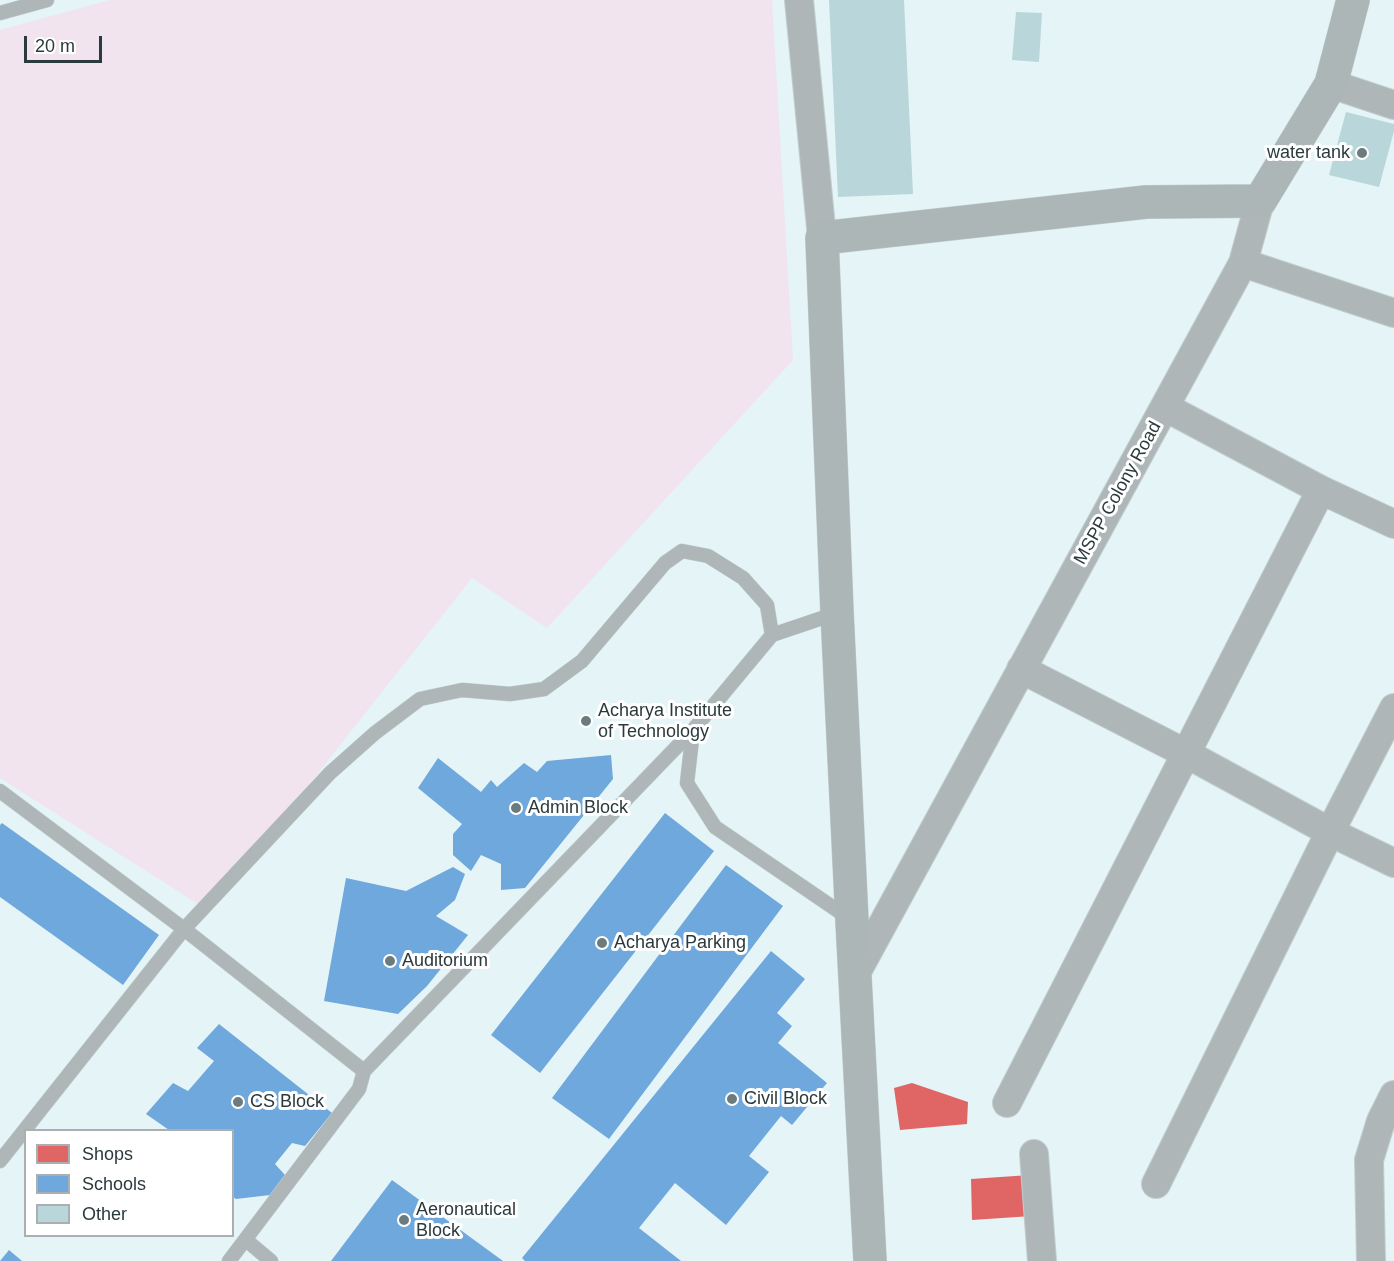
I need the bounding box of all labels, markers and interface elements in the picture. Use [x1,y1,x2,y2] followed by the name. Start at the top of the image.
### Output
[27,24,105,62] scale bar
[35,36,75,56] text: 20 m
[1267,142,1350,164] place label: water tank
[1355,146,1369,160] marker: water tank
[1070,418,1166,568] street label: MSPP Colony Road
[598,700,732,742] place label: Acharya Institute of Technology
[579,714,593,728] marker: Acharya Institute of Technology
[528,797,628,819] place label: Admin Block
[509,801,523,815] marker: Admin Block
[614,932,746,954] place label: Acharya Parking
[595,936,609,950] marker: Acharya Parking
[402,950,488,972] place label: Auditorium
[383,954,397,968] marker: Auditorium
[744,1088,827,1110] place label: Civil Block
[250,1091,324,1113] place label: CS Block
[725,1092,739,1106] marker: Civil Block
[231,1095,245,1109] marker: CS Block
[24,1129,234,1237] legend
[82,1144,133,1164] text: Shops
[82,1174,146,1194] text: Schools
[416,1199,516,1242] place label: Aeronautical Block
[82,1204,127,1224] text: Other
[397,1213,411,1227] marker: Aeronautical Block

